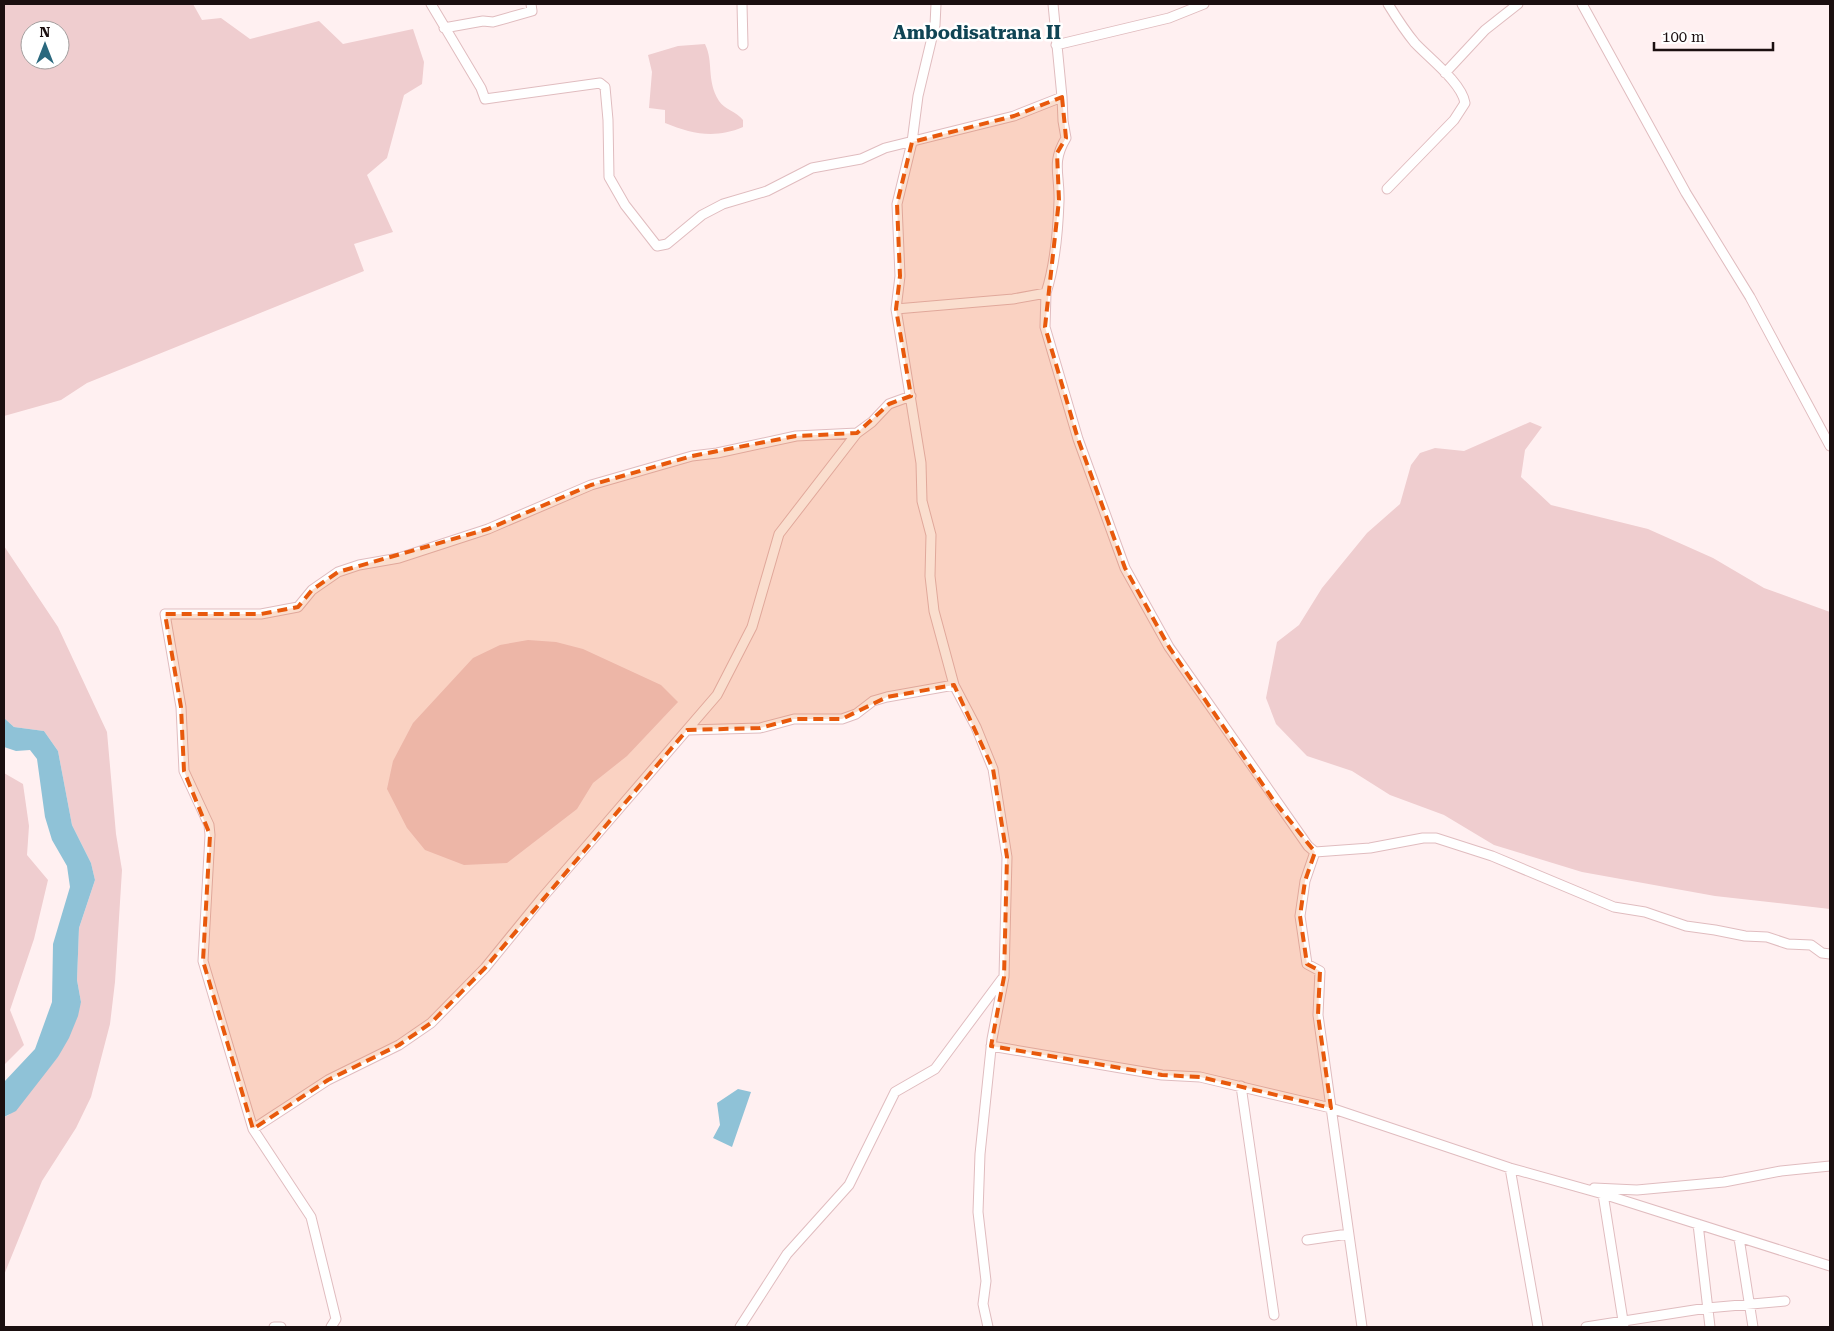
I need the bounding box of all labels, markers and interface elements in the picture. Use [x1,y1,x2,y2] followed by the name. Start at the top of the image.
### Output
[20,20,70,70] north arrow
[1654,20,1773,52] scale bar
[893,21,1061,44] district label: Ambodisatrana II
[40,24,51,40] text: N
[1662,28,1705,46] text: 100 m

